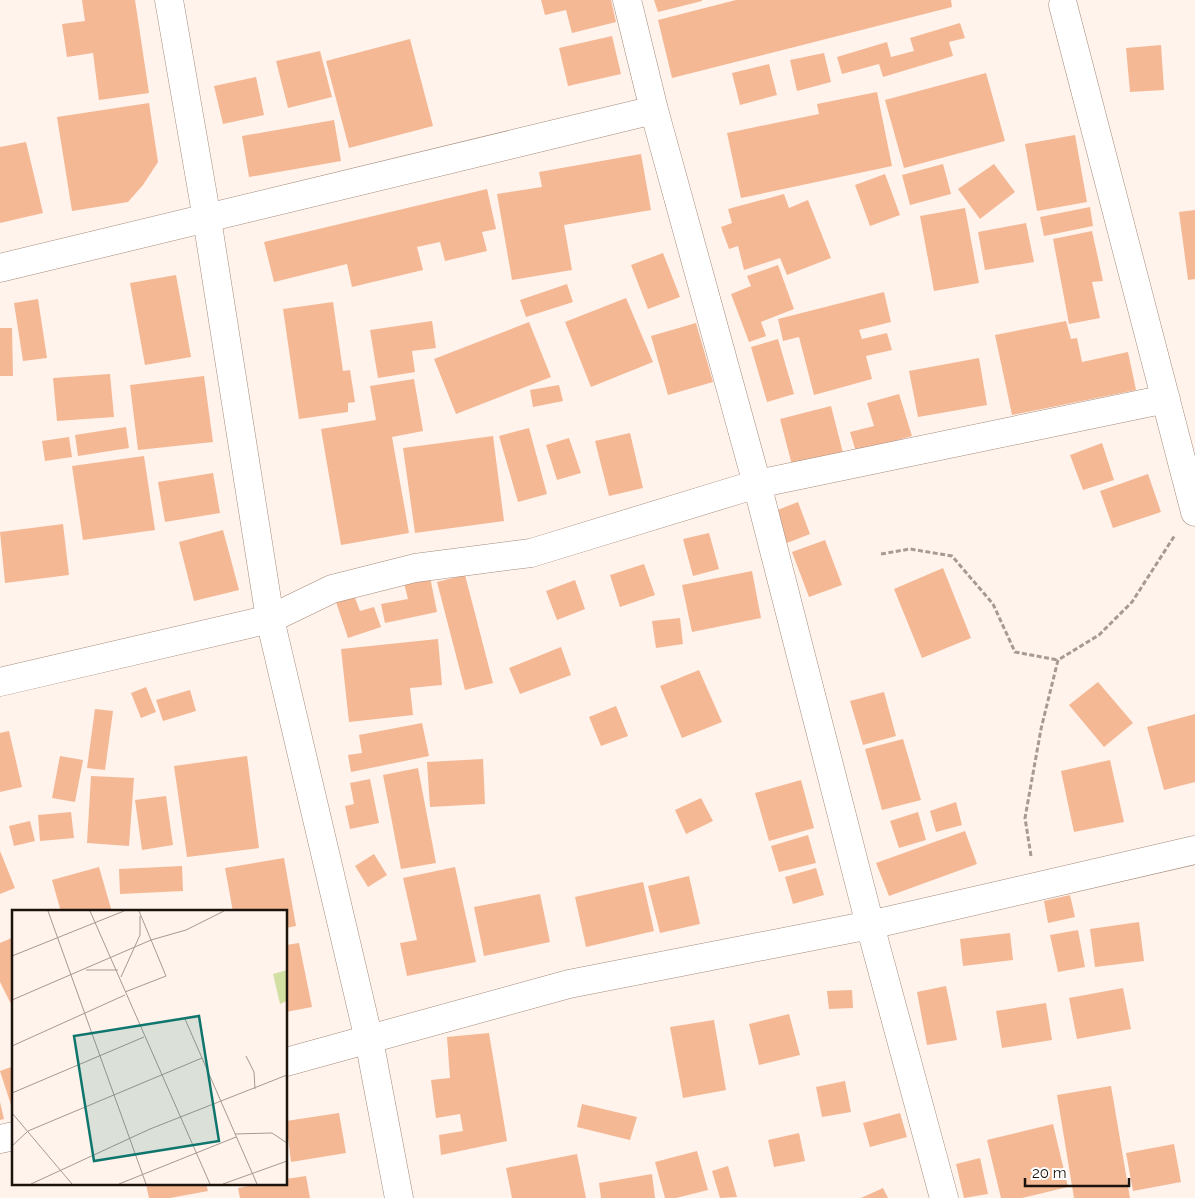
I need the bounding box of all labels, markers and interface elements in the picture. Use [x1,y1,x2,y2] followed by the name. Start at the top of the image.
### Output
[12,910,288,1186] inset map
[1025,1156,1129,1188] scale bar
[1032,1164,1067,1182] text: 20 m

